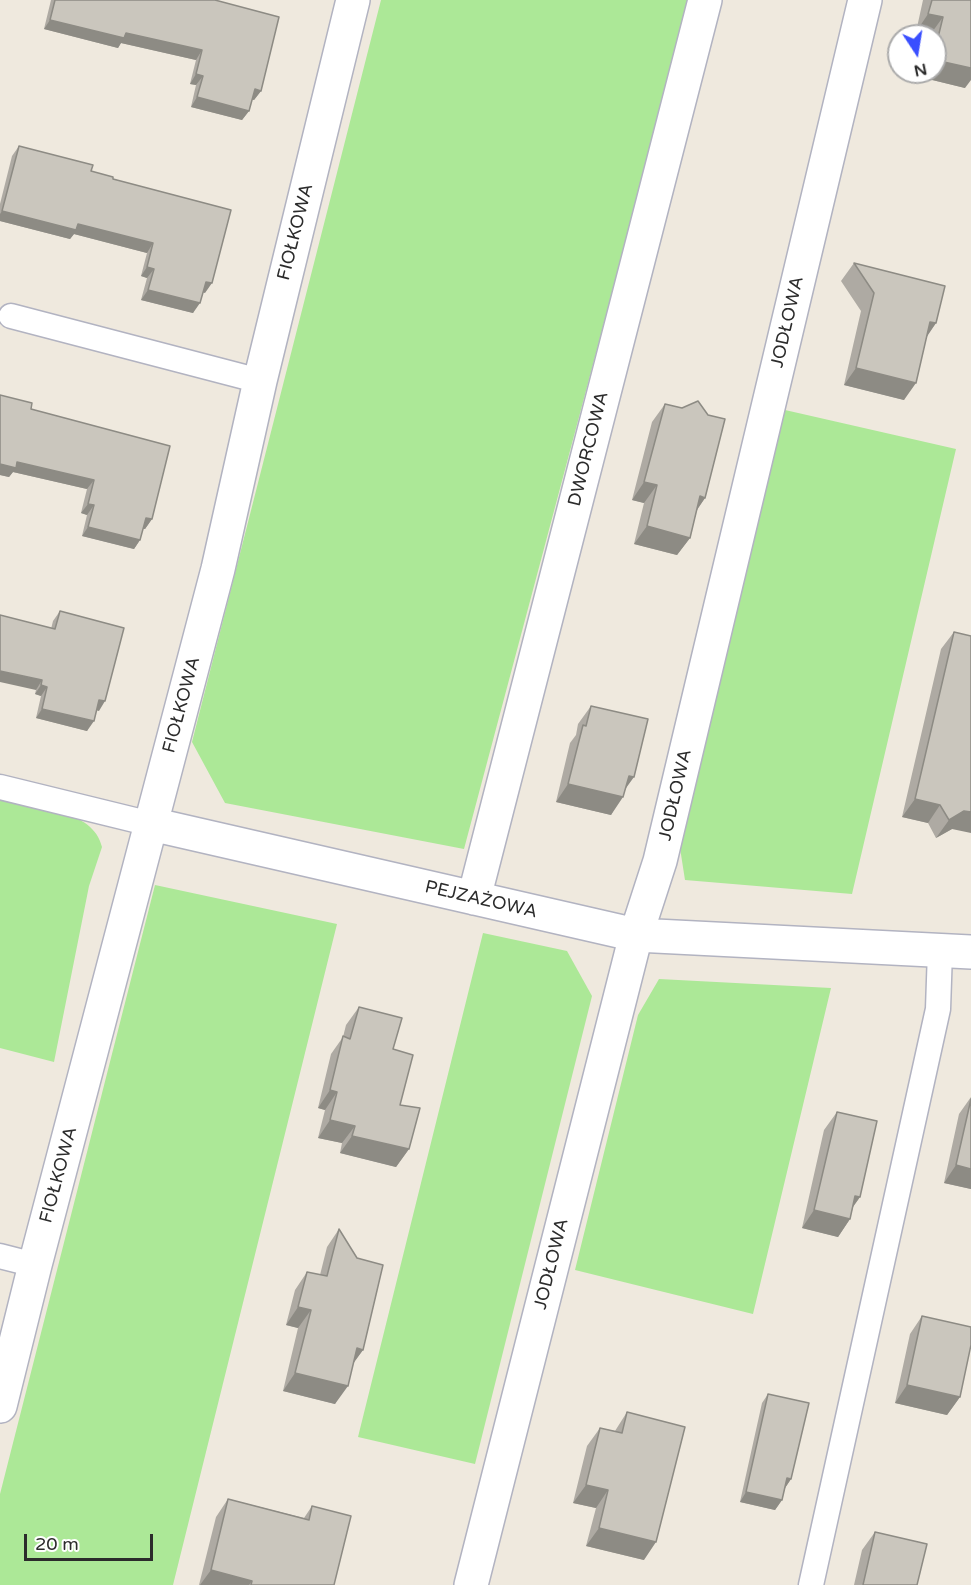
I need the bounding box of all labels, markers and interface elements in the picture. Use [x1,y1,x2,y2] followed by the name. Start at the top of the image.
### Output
[887,24,947,84] north arrow
[912,59,929,81] text: N
[274,181,318,283] street label: FIOŁKOWA
[767,274,809,370] street label: JODŁOWA
[564,389,614,509] street label: DWORCOWA
[159,654,205,756] street label: FIOŁKOWA
[655,747,697,843] street label: JODŁOWA
[423,877,539,923] street label: PEJZAŻOWA
[36,1124,82,1226] street label: FIOŁKOWA
[530,1216,574,1312] street label: JODŁOWA
[27,1522,156,1560] scale bar
[35,1533,79,1555] text: 20 m

